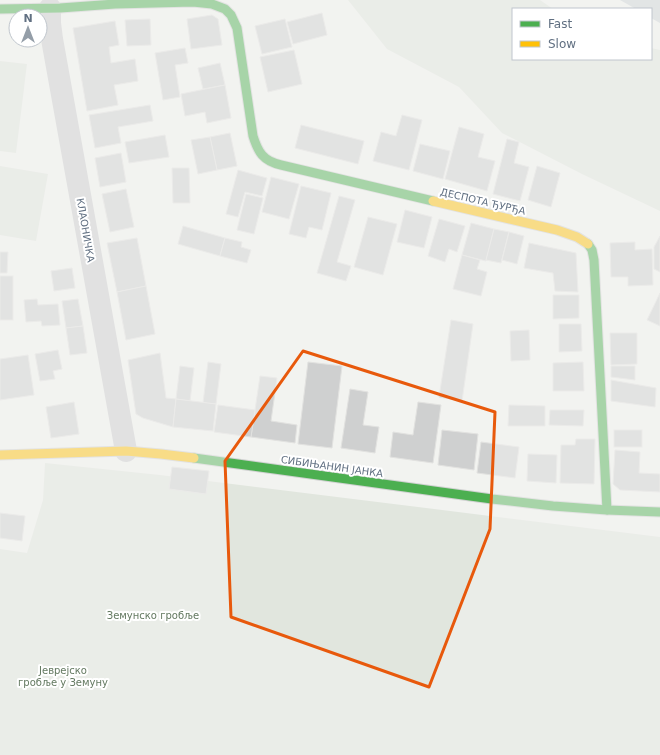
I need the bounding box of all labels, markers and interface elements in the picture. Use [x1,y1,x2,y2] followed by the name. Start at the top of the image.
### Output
[8,8,48,48] north arrow
[512,8,652,60] legend
[23,12,33,25] text: N
[548,17,572,31] text: Fast
[548,37,576,51] text: Slow
[439,186,527,217] street label: ДЕСПОТА ЂУРЂА
[74,197,97,263] street label: КЛАОНИЧКА
[280,454,384,479] street label: СИБИЊАНИН ЈАНКА
[107,610,199,621] park label: Земунско гробље
[18,665,108,688] park label: Јеврејско гробље у Земуну

